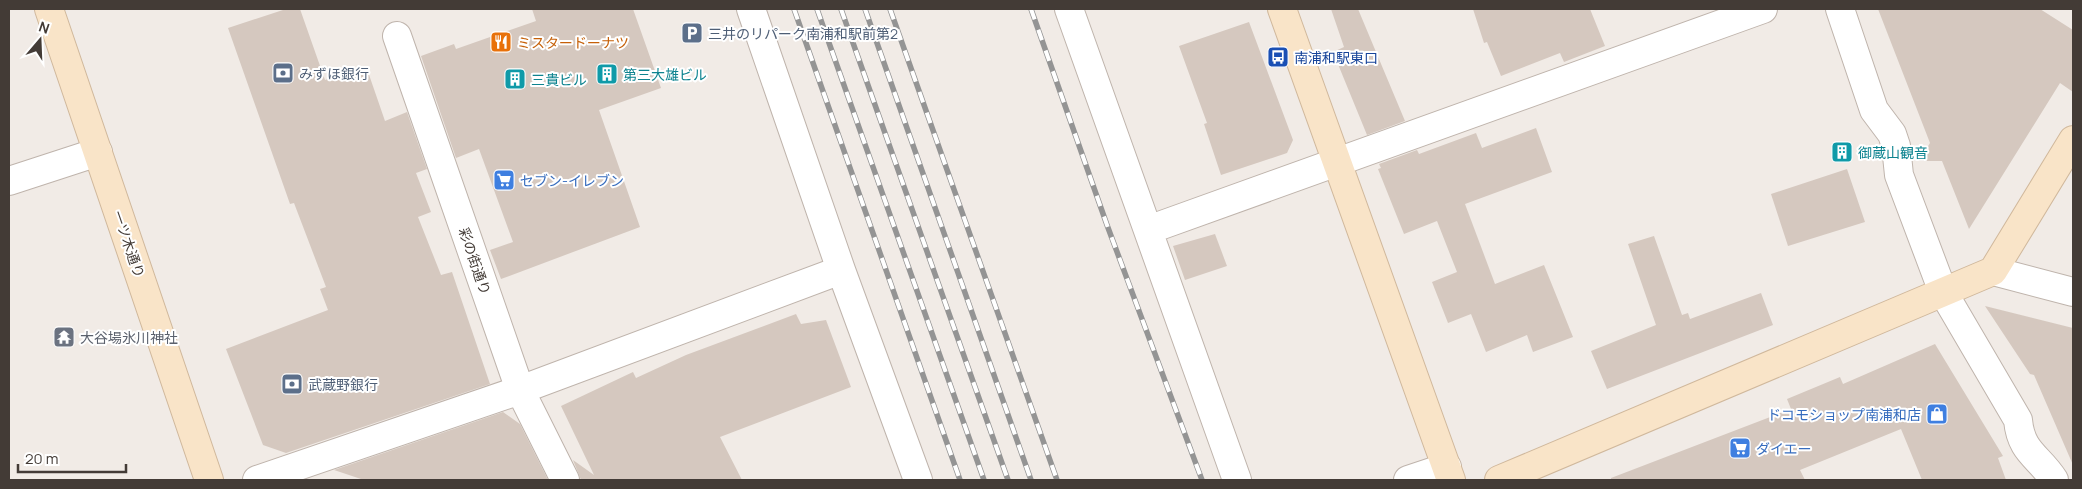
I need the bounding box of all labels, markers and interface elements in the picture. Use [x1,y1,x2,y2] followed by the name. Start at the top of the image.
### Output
[15,15,65,65] north arrow
[37,17,52,38] text: N
[680,21,704,45] parking icon: 三井のリパーク南浦和駅前第2
[708,24,898,43] place label: 三井のリパーク南浦和駅前第2
[489,30,513,54] restaurant icon: ミスタードーナツ
[517,33,629,52] place label: ミスタードーナツ
[1266,45,1290,69] bus stop icon: 南浦和駅東口
[1294,48,1378,67] place label: 南浦和駅東口
[271,61,295,85] bank icon: みずほ銀行
[595,62,619,86] building icon: 第三大雄ビル
[299,64,369,83] place label: みずほ銀行
[623,65,707,84] place label: 第三大雄ビル
[503,67,527,91] building icon: 三貴ビル
[531,70,587,89] place label: 三貴ビル
[1830,140,1854,164] building icon: 御蔵山観音
[1858,143,1928,162] place label: 御蔵山観音
[492,168,516,192] supermarket icon: セブン-イレブン
[520,171,624,190] place label: セブン-イレブン
[109,208,149,280] street label: 一ツ木通り
[455,225,495,297] street label: 彩の街通り
[52,325,76,349] temple icon: 大谷場氷川神社
[80,328,178,347] place label: 大谷場氷川神社
[280,372,304,396] bank icon: 武蔵野銀行
[308,375,378,394] place label: 武蔵野銀行
[1925,402,1949,426] shop icon: ドコモショップ南浦和店
[1767,405,1921,424] place label: ドコモショップ南浦和店
[1728,436,1752,460] supermarket icon: ダイエー
[1756,439,1812,458] place label: ダイエー
[18,442,125,474] scale bar
[25,448,58,469] text: 20 m

